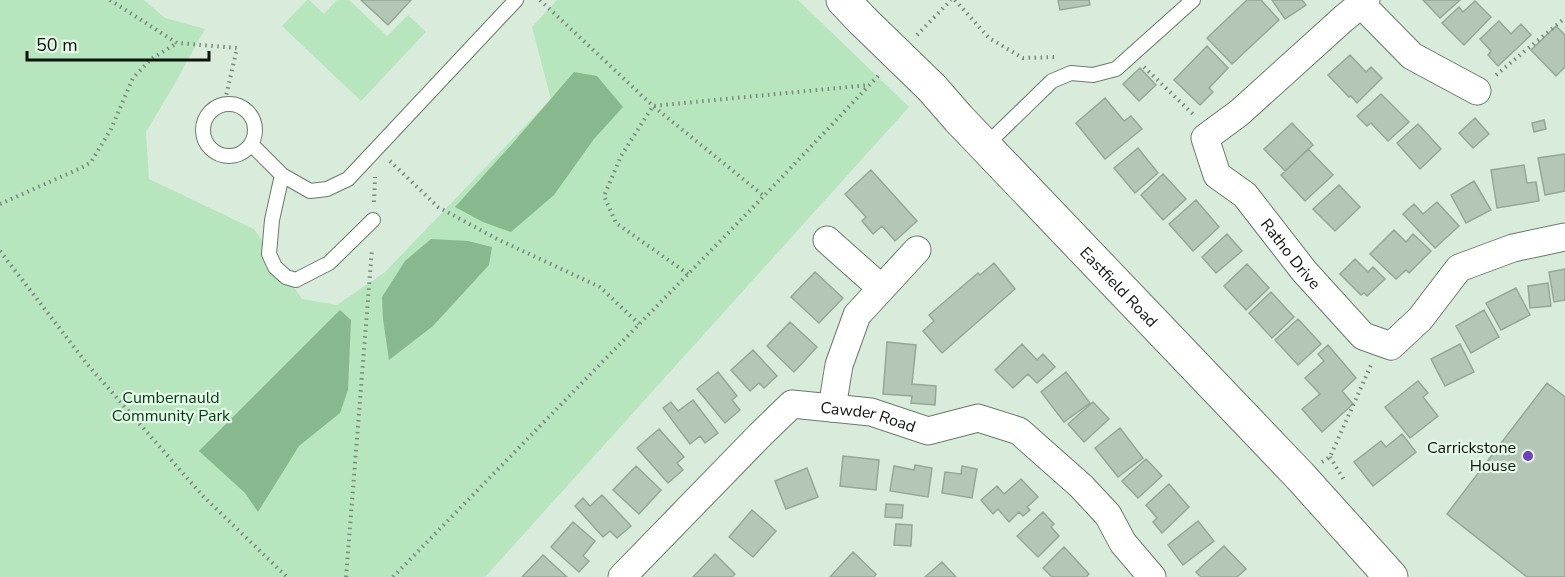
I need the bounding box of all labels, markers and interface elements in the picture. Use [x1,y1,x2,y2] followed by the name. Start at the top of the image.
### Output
[27,24,208,62] scale bar
[36,33,78,57] text: 50 m
[1255,214,1325,294] street label: Ratho Drive
[1075,242,1162,333] street label: Eastfield Road
[112,387,231,427] park label: Cumbernauld Community Park
[819,397,918,438] street label: Cawder Road
[1427,437,1516,477] place label: Carrickstone House
[1521,449,1535,463] marker: Carrickstone House

